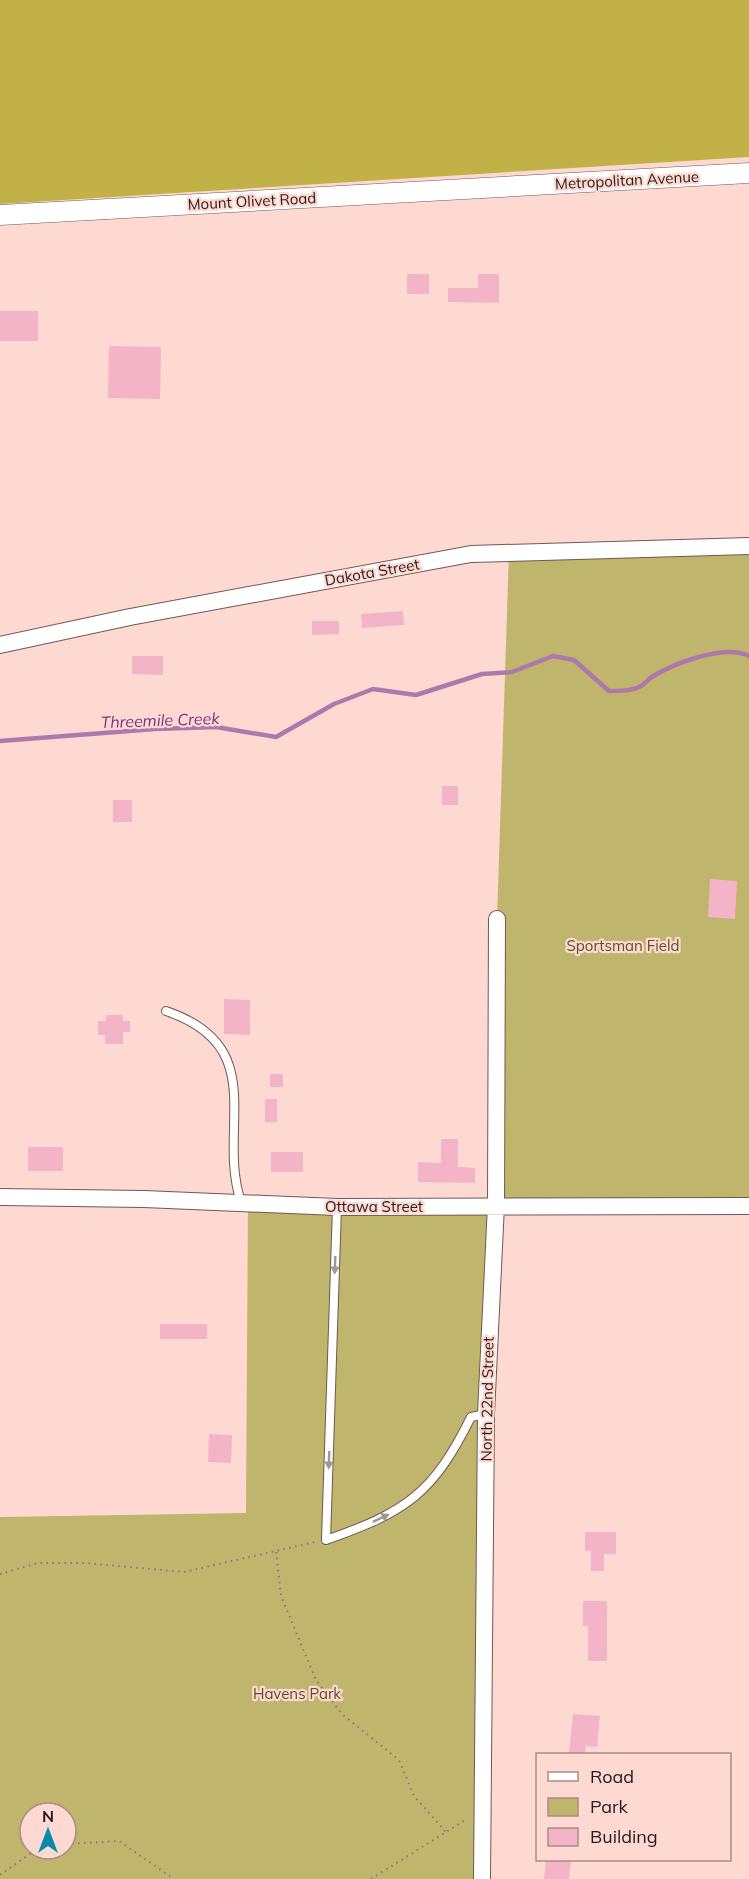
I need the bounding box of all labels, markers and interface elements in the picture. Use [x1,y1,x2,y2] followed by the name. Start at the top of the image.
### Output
[555,167,699,193] street label: Metropolitan Avenue
[187,188,317,214] street label: Mount Olivet Road
[323,554,421,590] street label: Dakota Street
[100,708,221,732] water label: Threemile Creek
[566,936,680,955] park label: Sportsman Field
[325,1197,423,1216] street label: Ottawa Street
[330,1256,340,1275] one-way arrow
[476,1336,498,1462] street label: North 22nd Street
[324,1451,334,1470] one-way arrow
[372,1514,389,1523] one-way arrow
[253,1684,341,1703] park label: Havens Park
[536,1753,731,1861] legend
[590,1765,634,1788] text: Road
[590,1795,629,1818] text: Park
[18,1801,78,1861] north arrow
[42,1806,54,1826] text: N
[590,1825,658,1848] text: Building

